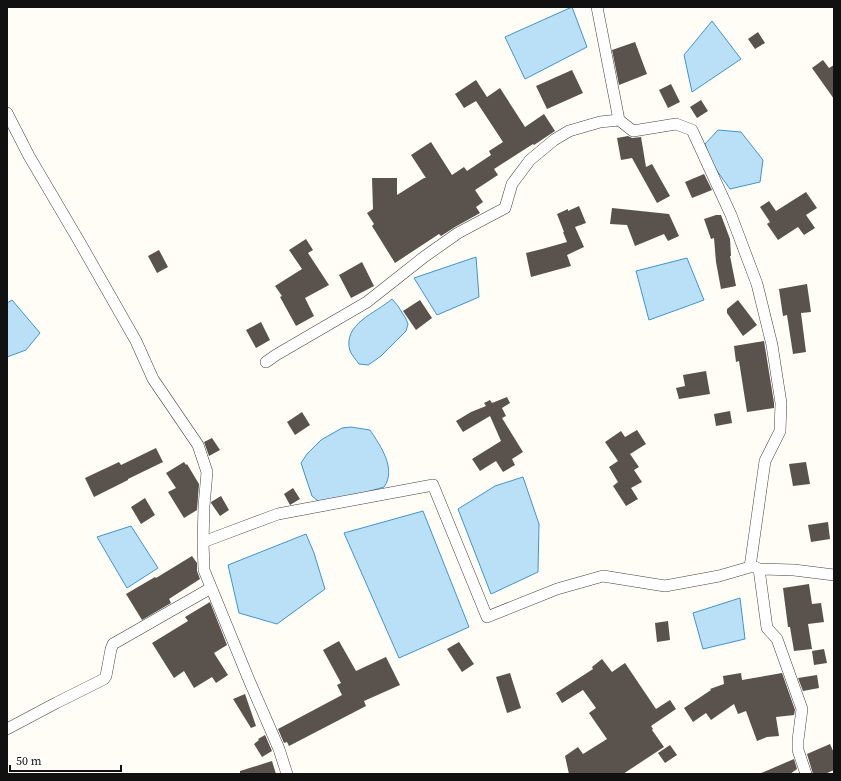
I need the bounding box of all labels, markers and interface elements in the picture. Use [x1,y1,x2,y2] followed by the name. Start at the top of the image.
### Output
[10,747,121,773] scale bar
[16,753,42,769] text: 50 m

